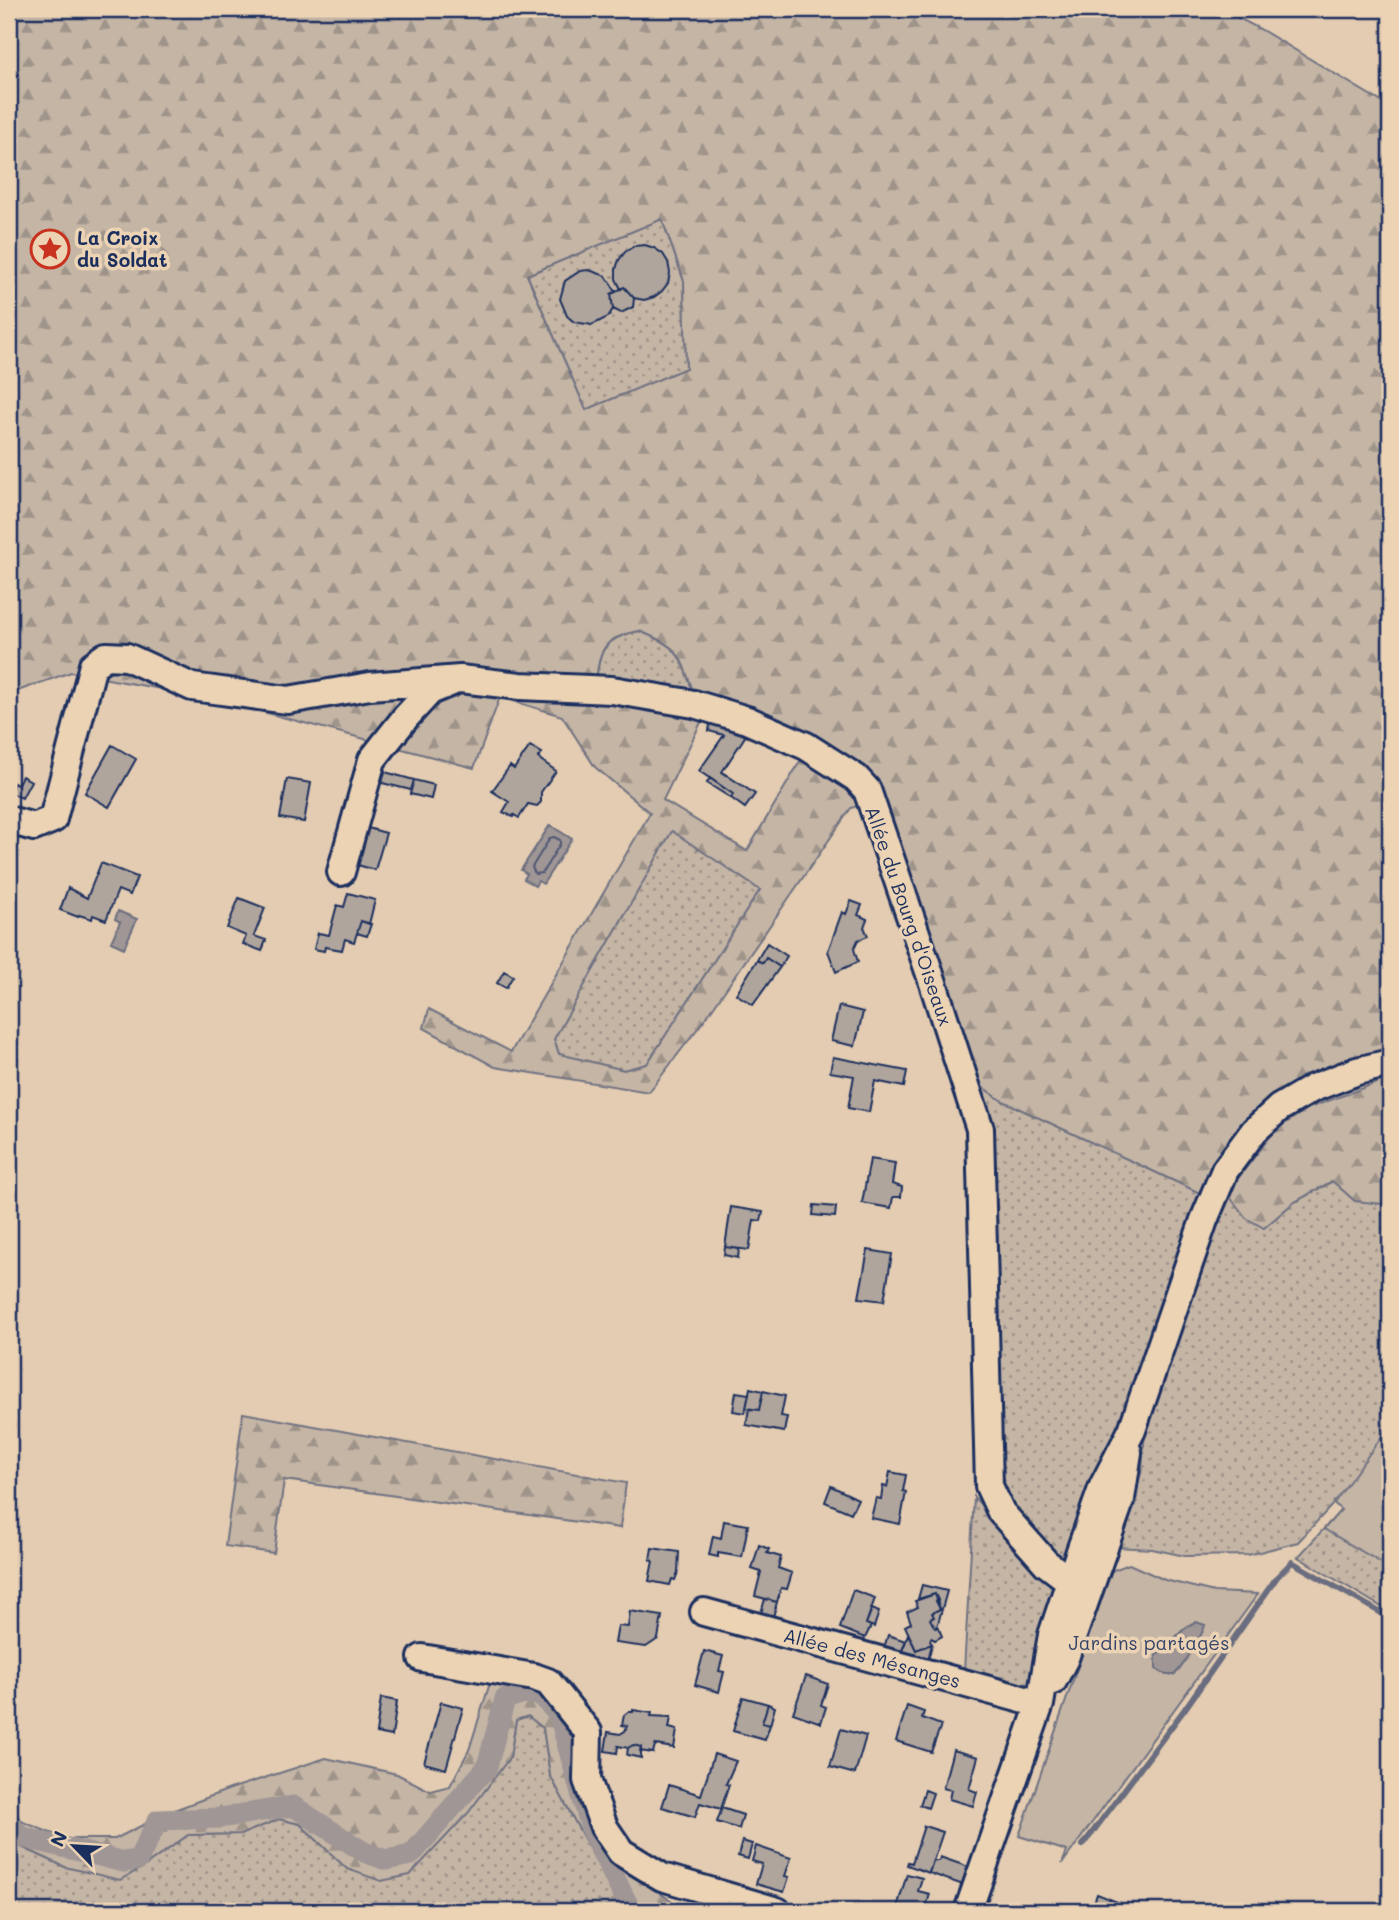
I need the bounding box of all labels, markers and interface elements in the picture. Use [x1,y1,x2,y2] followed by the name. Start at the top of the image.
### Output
[77,225,167,272] place label: La Croix du Soldat
[29,228,71,270] place icon: La Croix du Soldat
[860,803,959,1029] street label: Allée du Bourg d'Oiseaux
[781,1622,963,1693] street label: Allée des Mésanges
[1068,1630,1230,1655] park label: Jardins partagés
[38,1812,108,1882] north arrow
[44,1827,73,1850] text: N

